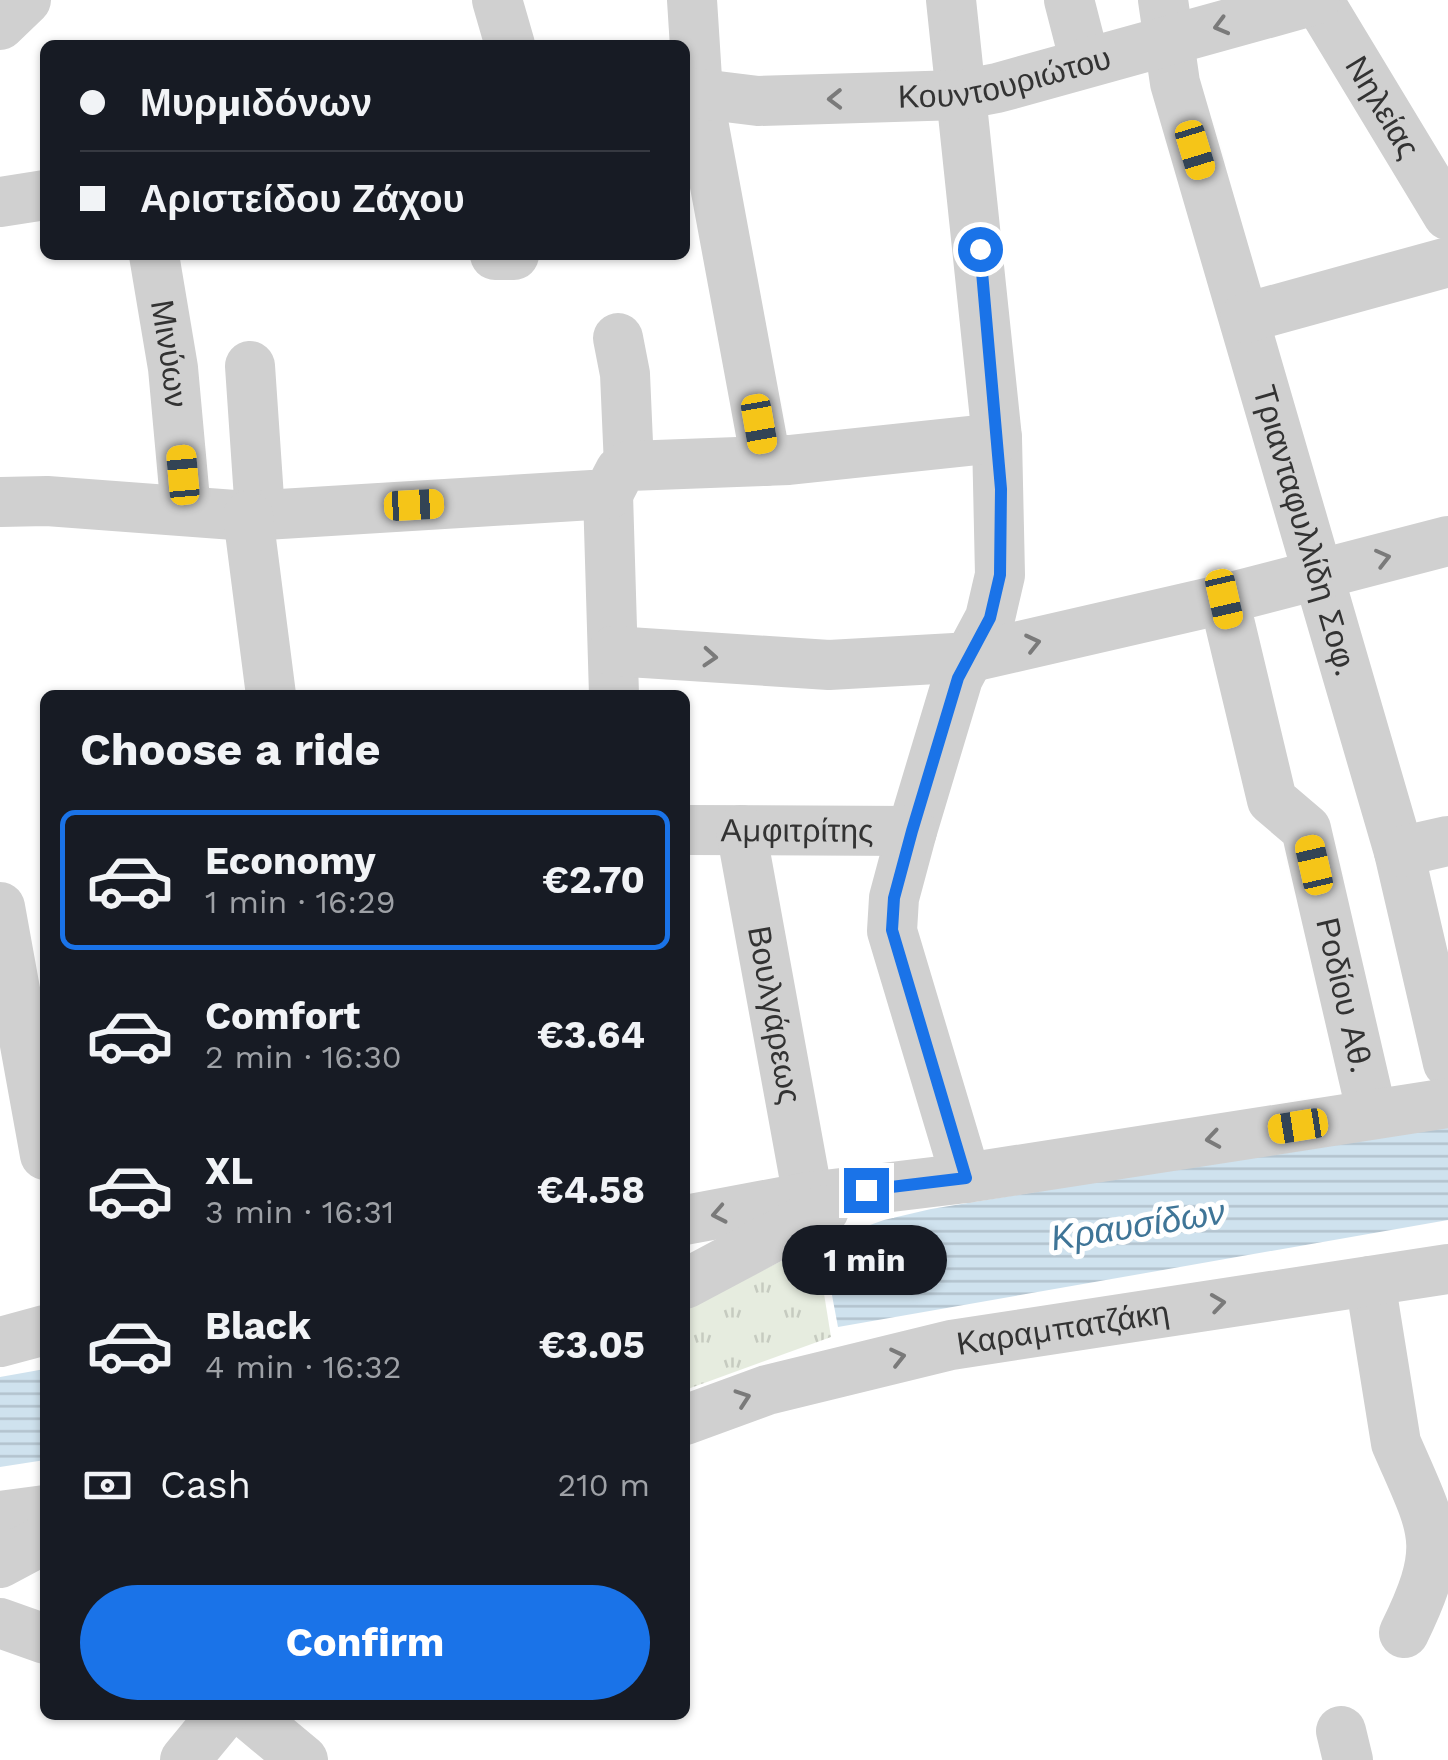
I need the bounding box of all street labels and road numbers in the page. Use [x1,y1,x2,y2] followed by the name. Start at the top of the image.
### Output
[897,38,1115,116] street label: Κουντουριώτου
[1337,49,1428,165] street label: Νηλείας
[143,297,196,409] street label: Μινύων
[1245,381,1366,680] street label: Τριανταφυλλίδη Σοφ.
[720,811,874,850] street label: Αμφιτρίτης
[1308,914,1381,1076] street label: Ροδίου Αθ.
[740,923,810,1107] street label: Βουλγάρεως
[954,1293,1172,1363] street label: Καραμπατζάκη

